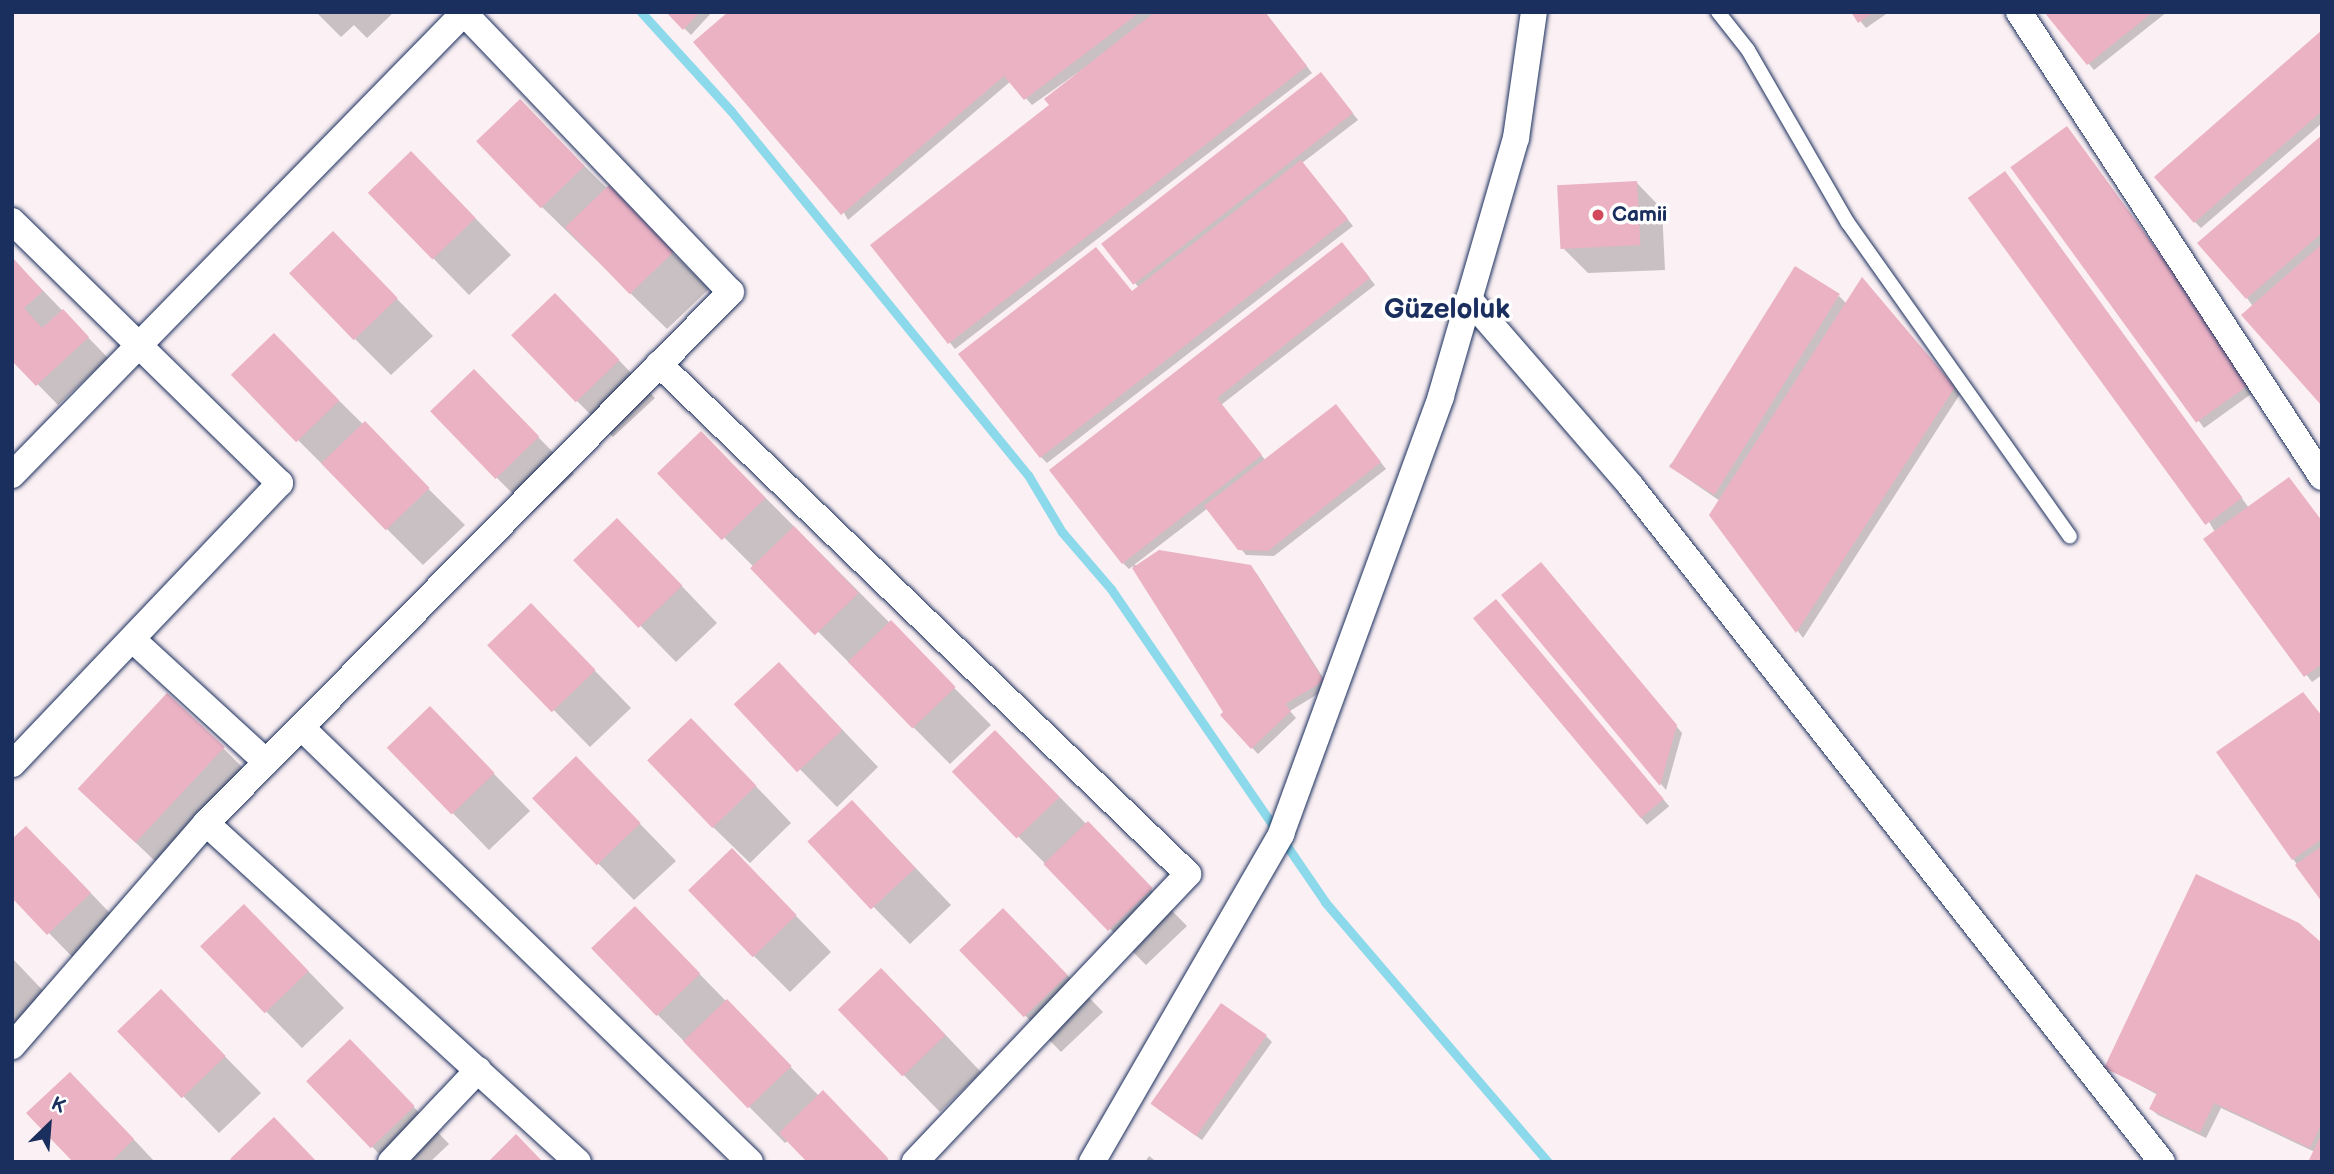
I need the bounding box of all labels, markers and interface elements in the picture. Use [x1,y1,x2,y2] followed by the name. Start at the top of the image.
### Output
[1612,202,1667,228] place label: Camii
[1590,207,1606,223] marker: Camii
[1384,293,1510,327] district label: Güzeloluk
[14,1090,84,1160] north arrow
[47,1092,69,1119] text: K

